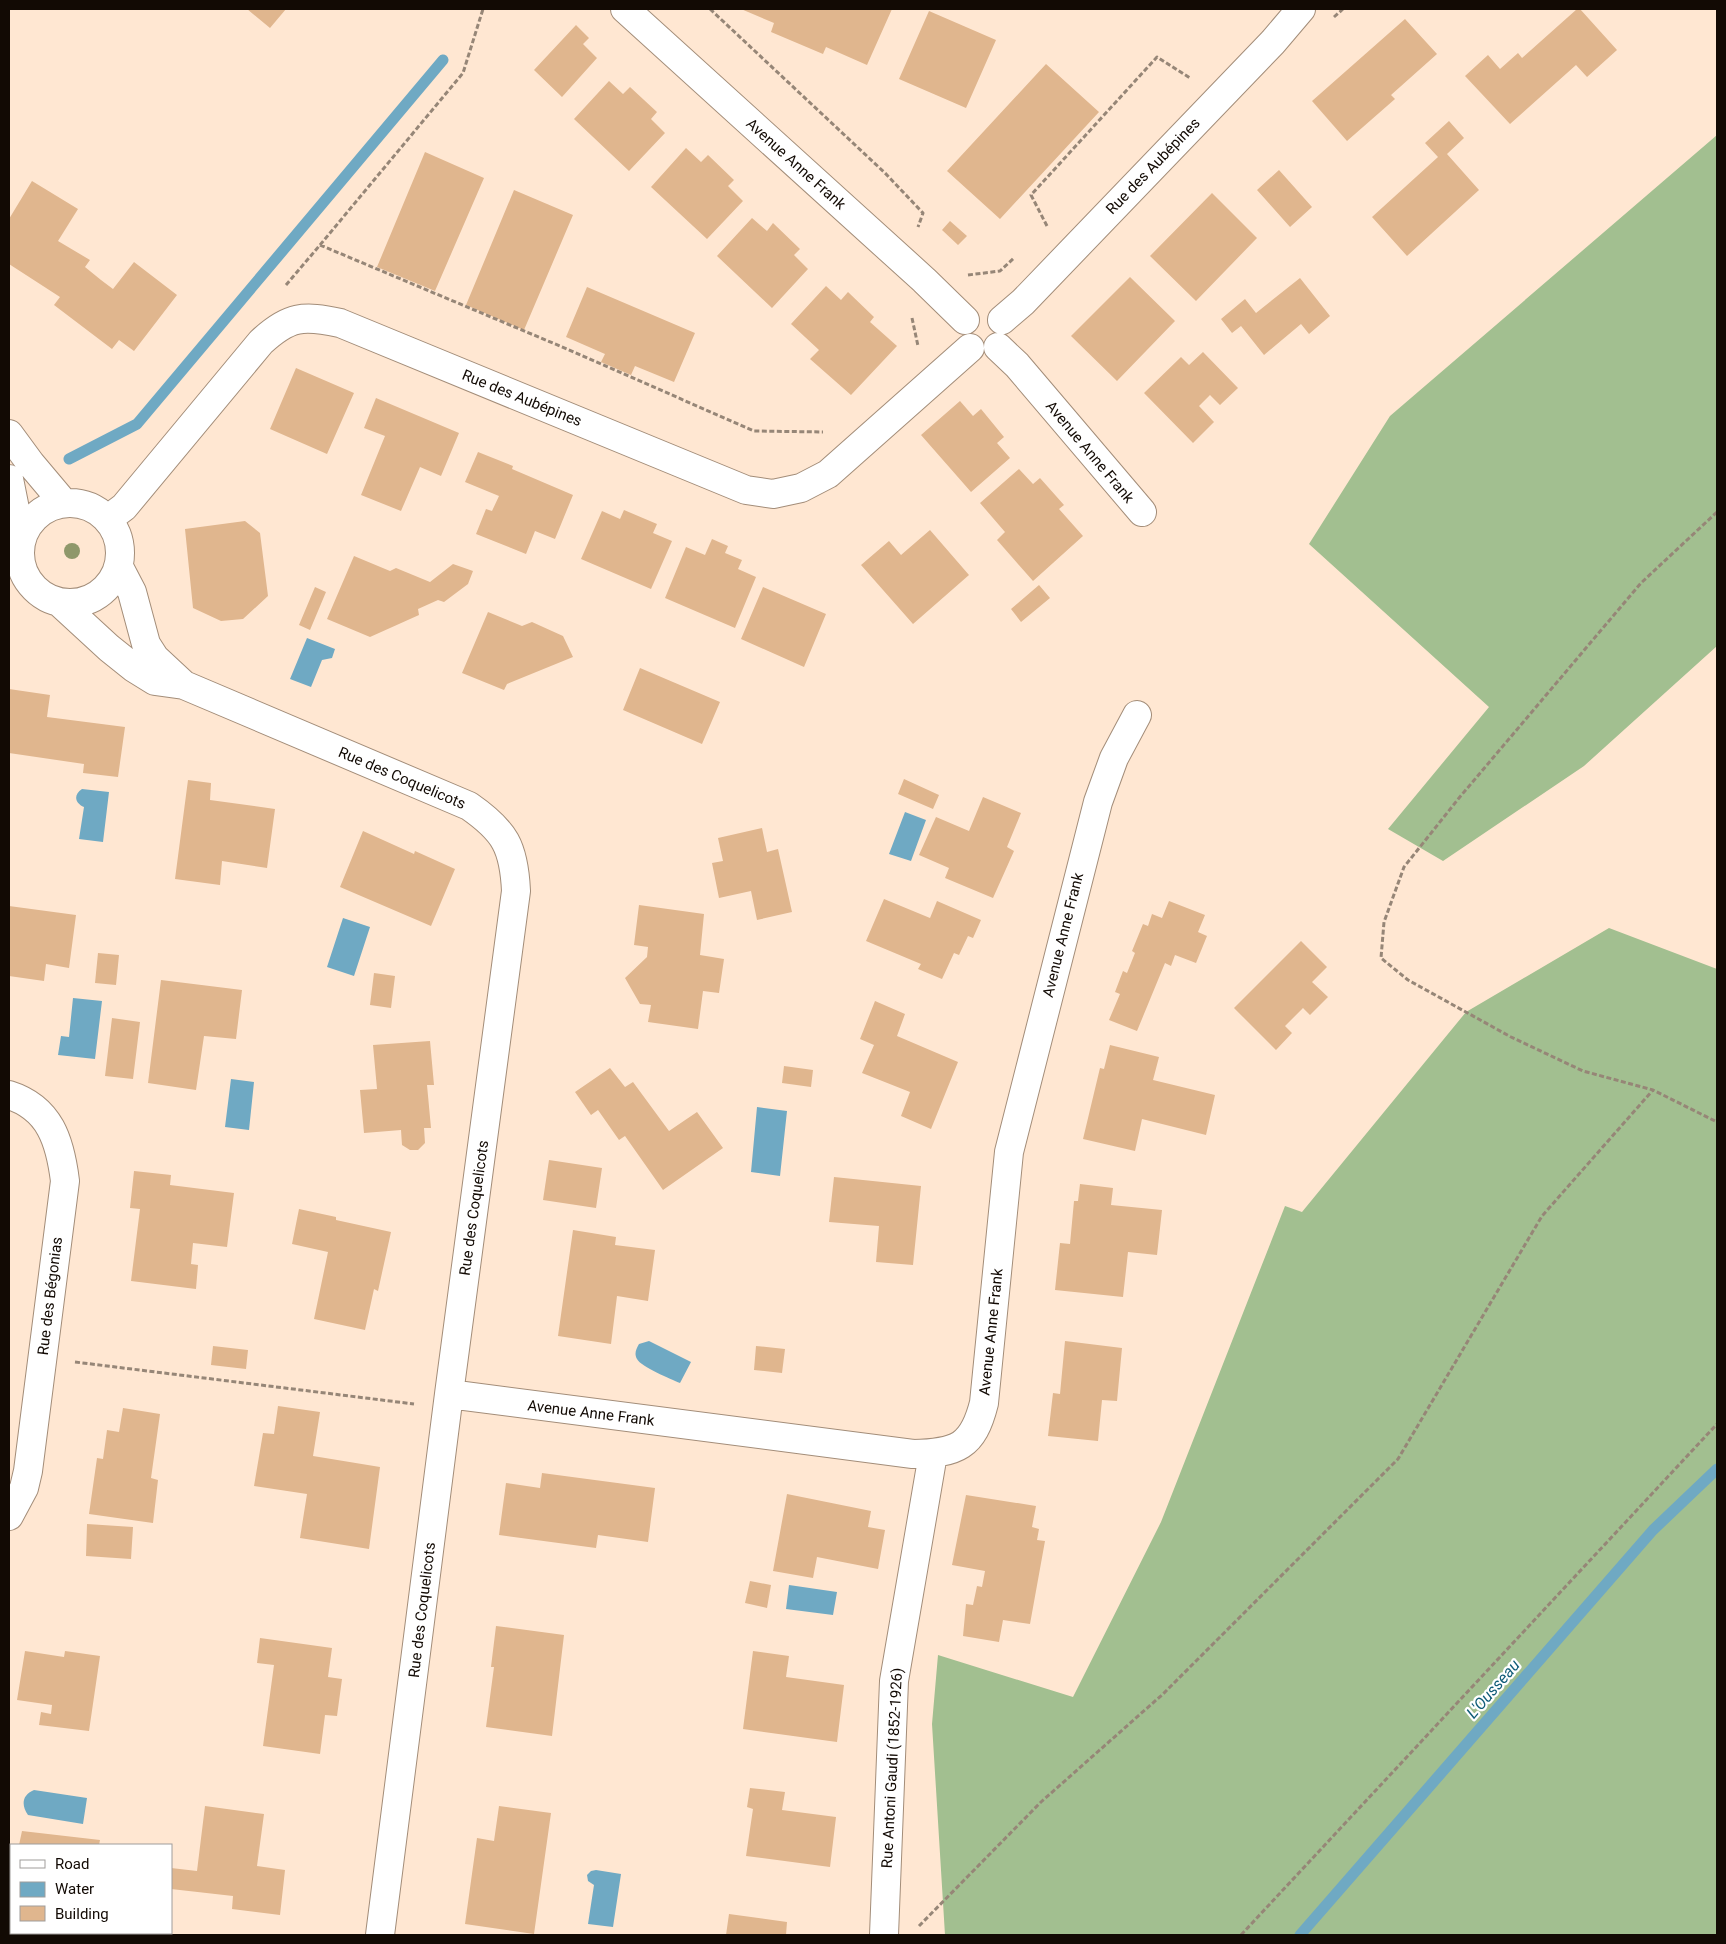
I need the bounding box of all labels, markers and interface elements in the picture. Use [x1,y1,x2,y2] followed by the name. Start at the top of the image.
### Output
[1102,114,1204,218] street label: Rue des Aubépines
[743,115,850,214] street label: Avenue Anne Frank
[460,366,584,430] street label: Rue des Aubépines
[1042,397,1138,507] street label: Avenue Anne Frank
[336,743,468,813] street label: Rue des Coquelicots
[1039,870,1087,999] street label: Avenue Anne Frank
[456,1139,492,1277] street label: Rue des Coquelicots
[34,1236,66,1356] street label: Rue des Bégonias
[975,1267,1007,1396] street label: Avenue Anne Frank
[527,1396,656,1430] street label: Avenue Anne Frank
[405,1541,439,1679] street label: Rue des Coquelicots
[1462,1655,1524,1722] water label: L'Ousseau
[878,1667,906,1869] street label: Rue Antoni Gaudi (1852-1926)
[10,1844,172,1934] legend
[55,1855,89,1873] text: Road
[55,1880,94,1898] text: Water
[55,1905,109,1923] text: Building

